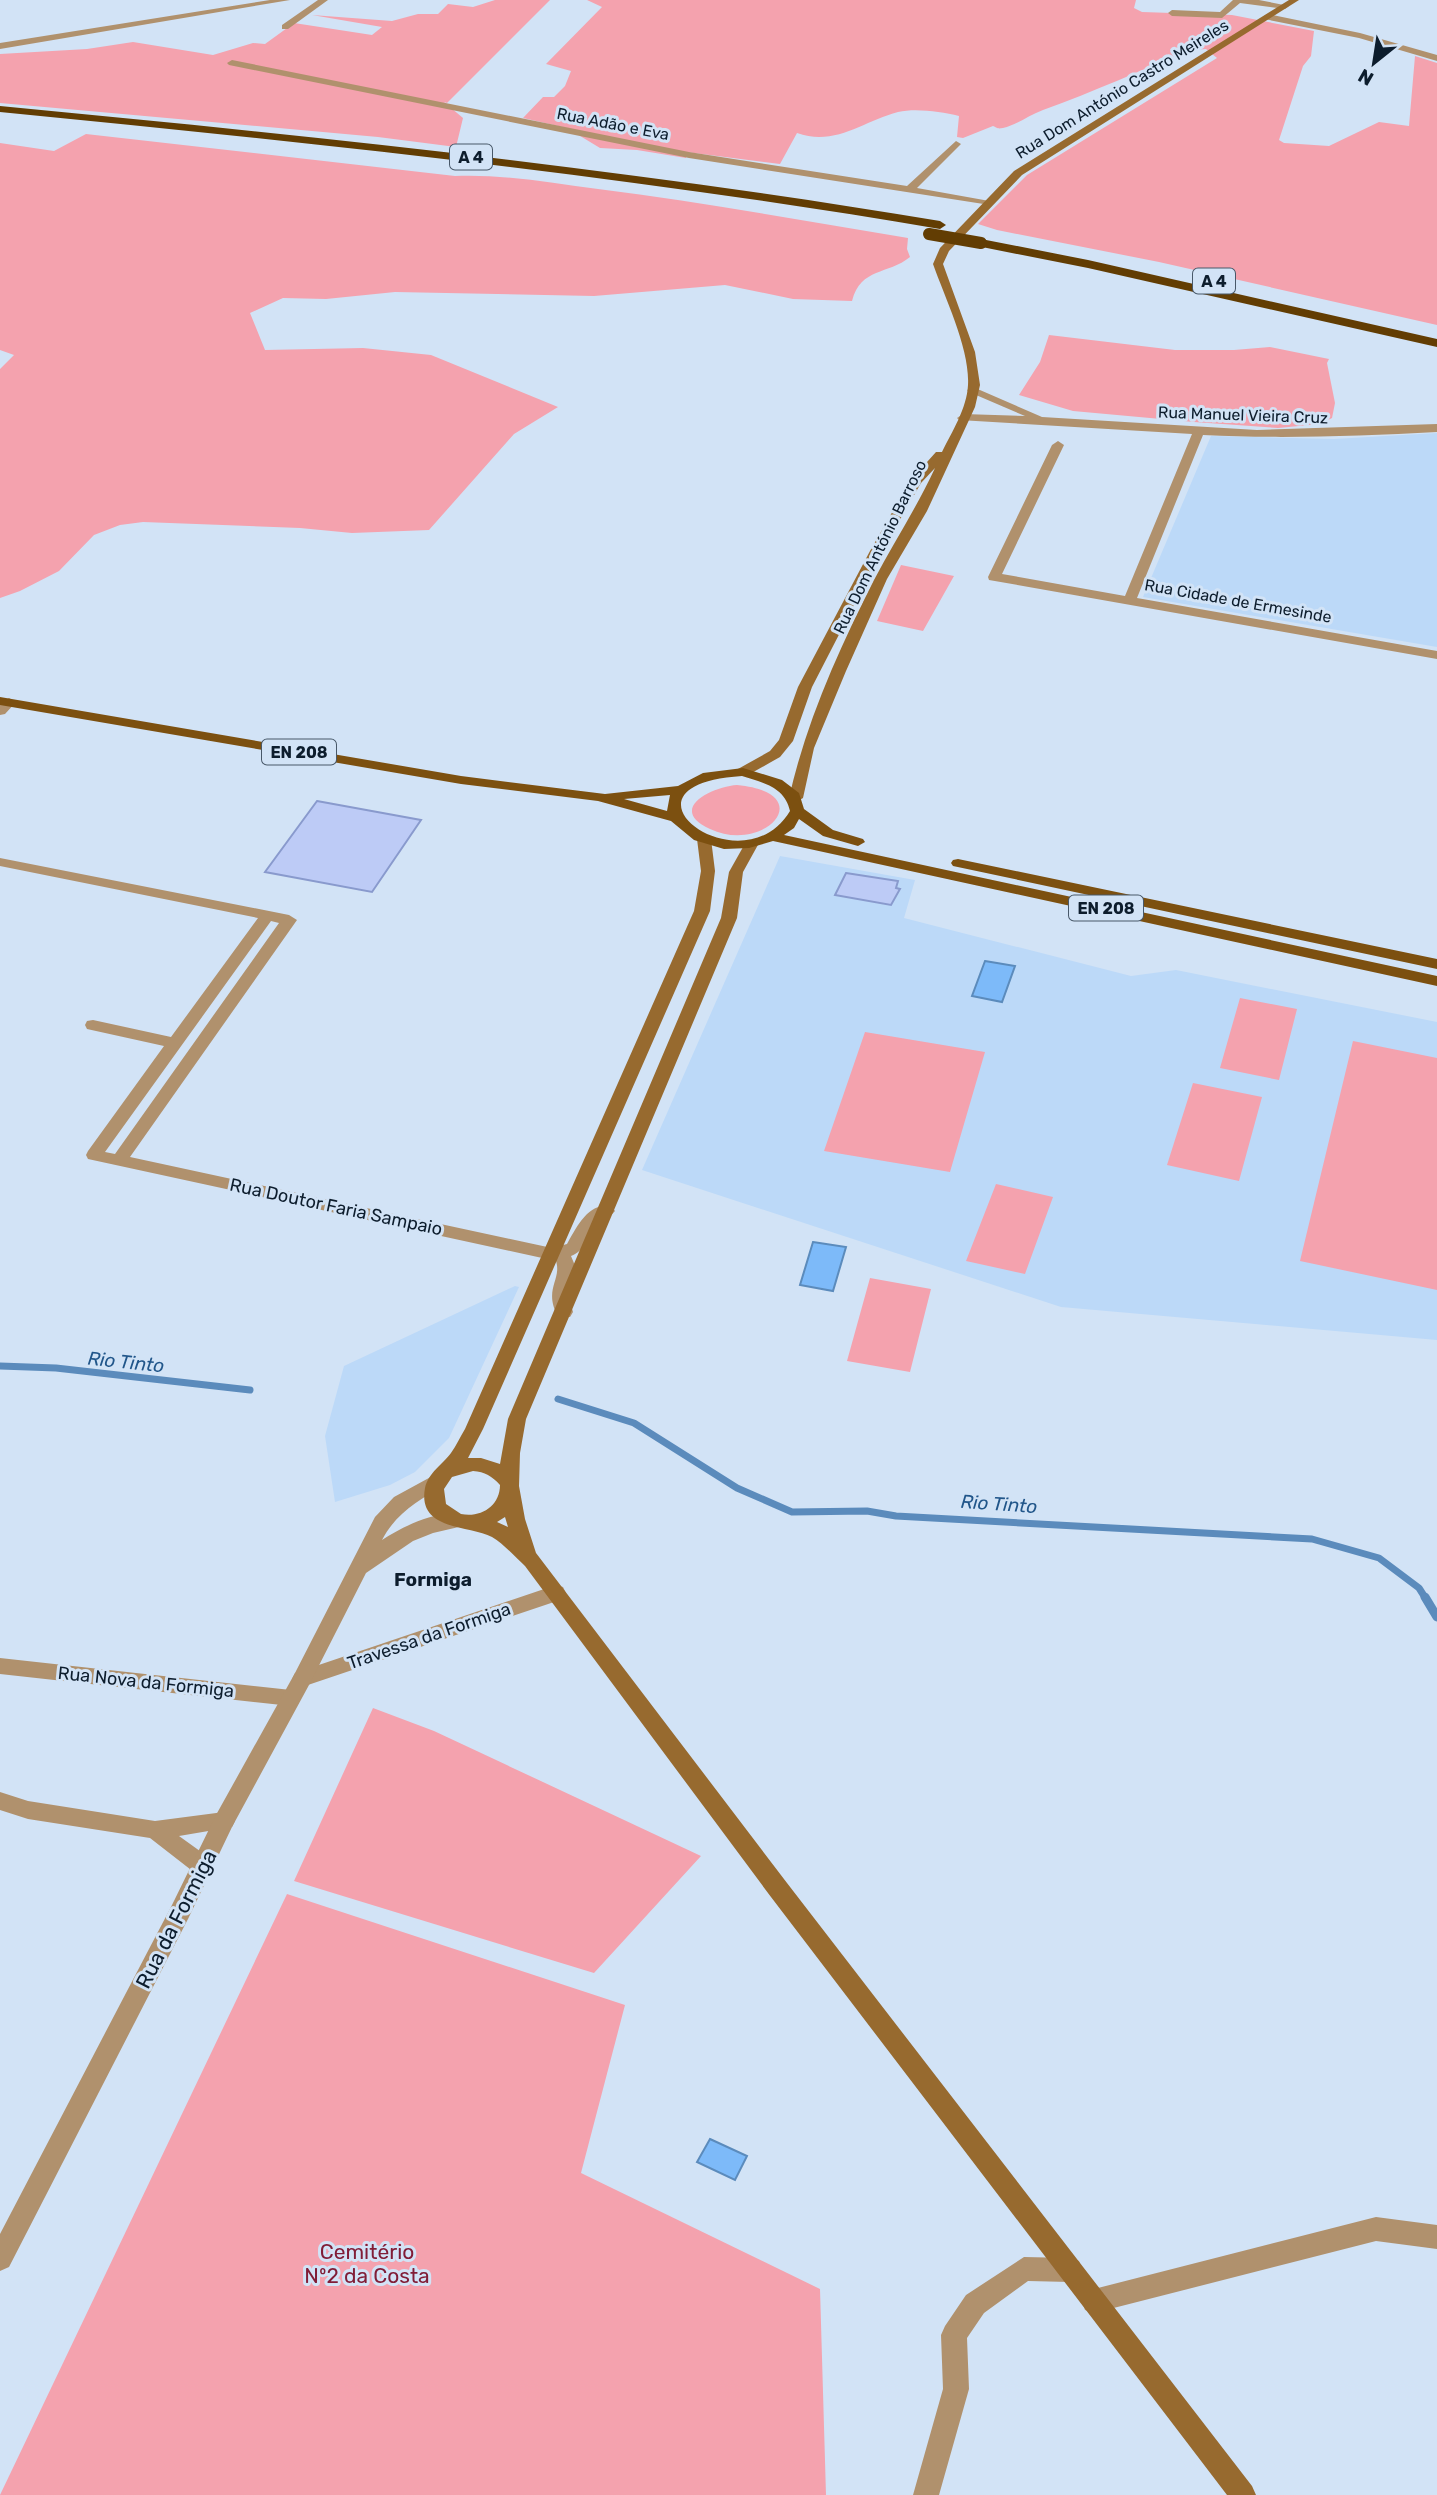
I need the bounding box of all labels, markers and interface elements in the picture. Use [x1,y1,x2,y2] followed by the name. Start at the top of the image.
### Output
[1012,15,1232,163] street label: Rua Dom António Castro Meireles
[1339,28,1409,98] north arrow
[1354,64,1377,91] text: N
[555,104,671,144] street label: Rua Adão e Eva
[450,144,492,169] road number: A 4
[1193,268,1235,294] road number: A 4
[1158,403,1328,427] street label: Rua Manuel Vieira Cruz
[830,457,930,637] street label: Rua Dom António Barroso
[1143,575,1333,627] street label: Rua Cidade de Ermesinde
[262,740,336,764] road number: EN 208
[1069,896,1143,920] road number: EN 208
[228,1174,444,1240] street label: Rua Doutor Faria Sampaio
[87,1347,166,1377] water label: Rio Tinto
[960,1490,1038,1518] water label: Rio Tinto
[394,1568,472,1591] district label: Formiga
[344,1598,514,1674] street label: Travessa da Formiga
[57,1662,235,1702] street label: Rua Nova da Formiga
[130,1845,222,1993] street label: Rua da Formiga
[304,2239,430,2288] park label: Cemitério Nº2 da Costa

